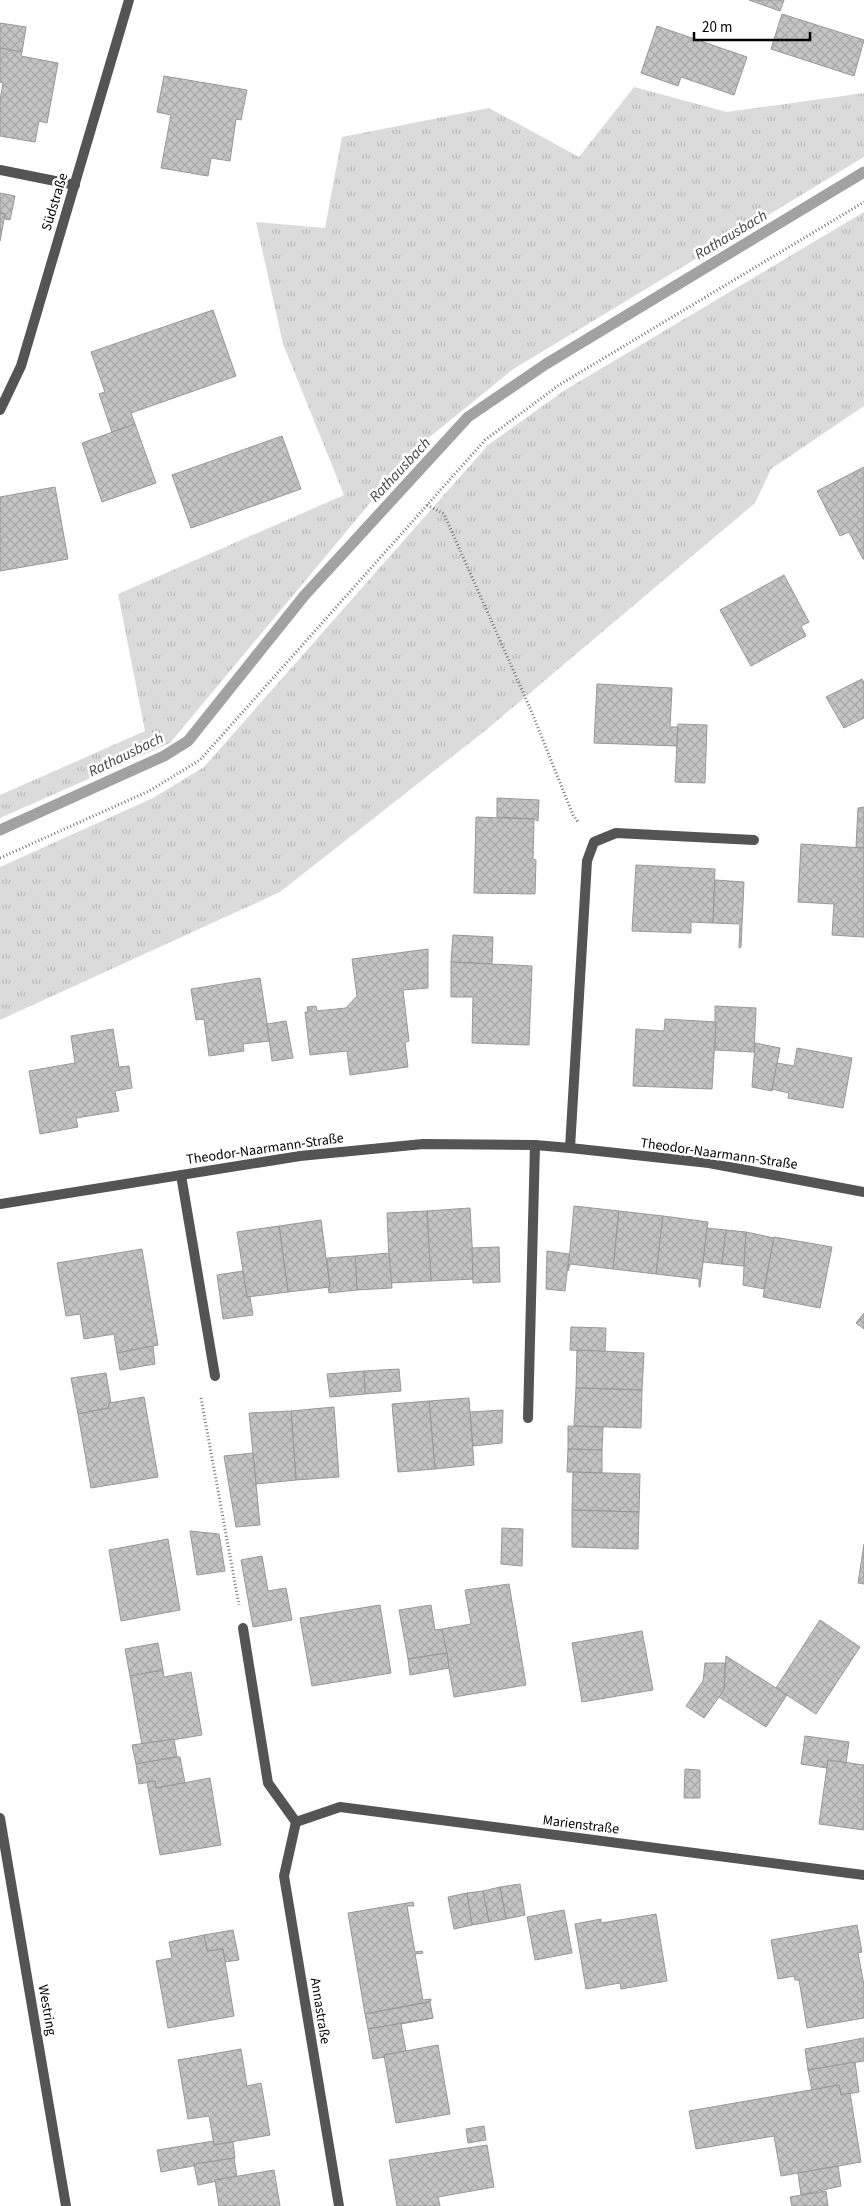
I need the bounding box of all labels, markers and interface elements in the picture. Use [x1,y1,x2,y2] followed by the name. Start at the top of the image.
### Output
[694,10,810,42] scale bar
[702,17,732,38] text: 20 m
[37,170,73,234] street label: Südstraße
[691,205,771,265] water label: Rathausbach
[365,433,435,507] water label: Rathausbach
[85,728,167,782] water label: Rathausbach
[185,1128,345,1170] street label: Theodor-Naarmann-Straße
[639,1133,799,1175] street label: Theodor-Naarmann-Straße
[542,1810,621,1840] street label: Marienstraße
[305,1976,335,2046] street label: Annastraße
[33,1983,61,2037] street label: Westring

